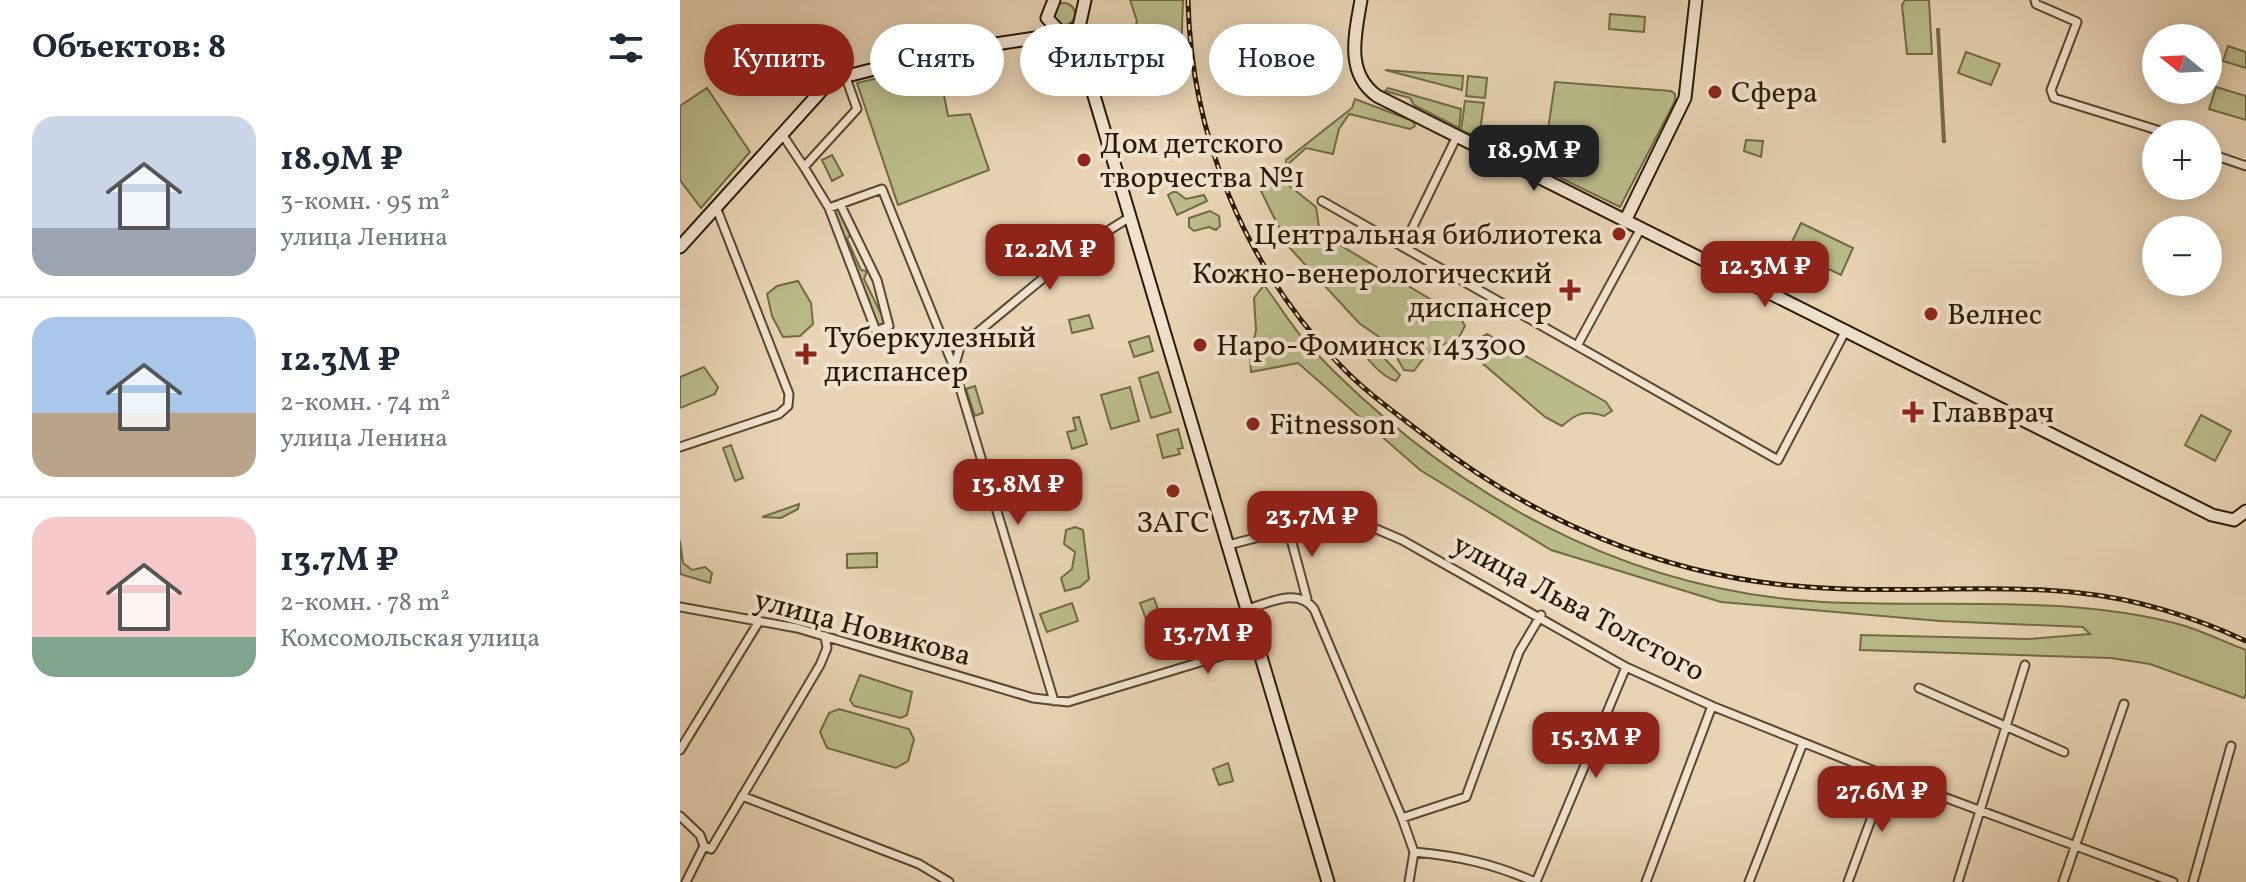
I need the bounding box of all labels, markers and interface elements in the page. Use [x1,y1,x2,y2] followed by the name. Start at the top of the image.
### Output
[704,24,854,96] chip: Купить
[870,24,1004,96] chip: Снять
[1020,24,1193,96] chip: Фильтры
[1209,24,1343,96] chip: Новое
[2142,24,2222,104] north arrow
[2142,24,2222,296] map controls
[32,25,226,72] text: Объектов: 8
[604,26,648,70] icon: filters
[1731,73,1818,115] place label: Сфера
[1706,83,1724,101] marker: Сфера
[2142,120,2222,200] button: +
[1100,124,1305,200] place label: Дом детского творчества №1
[1460,125,1608,193] pin: 18.9M ₽
[1487,133,1581,169] text: 18.9M ₽
[280,137,403,184] text: 18.9M ₽
[96,148,192,244] icon: home
[1075,151,1093,169] marker: Дом детского творчества №1
[280,184,450,220] text: 3-комн. · 95 m²
[1253,215,1603,257] place label: Центральная библиотека
[2142,216,2222,296] button: −
[280,220,448,256] text: улица Ленина
[976,224,1124,292] pin: 12.2M ₽
[1610,225,1628,243] marker: Центральная библиотека
[1003,232,1097,268] text: 12.2M ₽
[1691,241,1839,309] pin: 12.3M ₽
[1719,249,1811,285] text: 12.3M ₽
[1192,254,1552,330] place label: Кожно-венерологический диспансер
[1559,279,1581,301] marker: Кожно-венерологический диспансер
[1947,295,2042,337] place label: Велнес
[1922,305,1940,323] marker: Велнес
[824,318,1036,394] place label: Туберкулезный диспансер
[1216,326,1526,368] place label: Наро-Фоминск 143300
[1191,336,1209,354] marker: Наро-Фоминск 143300
[280,338,401,385] text: 12.3M ₽
[795,343,817,365] marker: Туберкулезный диспансер
[96,349,192,445] icon: home
[280,385,450,421] text: 2-комн. · 74 m²
[1931,393,2054,435] place label: Главврач
[1902,401,1924,423] marker: Главврач
[1269,405,1396,447] place label: Fitnesson
[1244,415,1262,433] marker: Fitnesson
[280,421,448,457] text: улица Ленина
[944,459,1092,527] pin: 13.8M ₽
[971,467,1065,503] text: 13.8M ₽
[1164,482,1182,500] marker: ЗАГС
[1238,491,1386,559] pin: 23.7M ₽
[1265,499,1359,535] text: 23.7M ₽
[1136,503,1210,545] place label: ЗАГС
[1444,524,1712,693] street label: улица Льва Толстого
[280,538,399,585] text: 13.7M ₽
[96,549,192,645] icon: home
[749,580,976,678] street label: улица Новикова
[280,585,450,621] text: 2-комн. · 78 m²
[1134,608,1282,676] pin: 13.7M ₽
[1163,616,1253,652] text: 13.7M ₽
[280,621,540,657] text: Комсомольская улица
[1522,712,1670,780] pin: 15.3M ₽
[1550,720,1642,756] text: 15.3M ₽
[1808,766,1956,834] pin: 27.6M ₽
[1836,774,1928,810] text: 27.6M ₽

